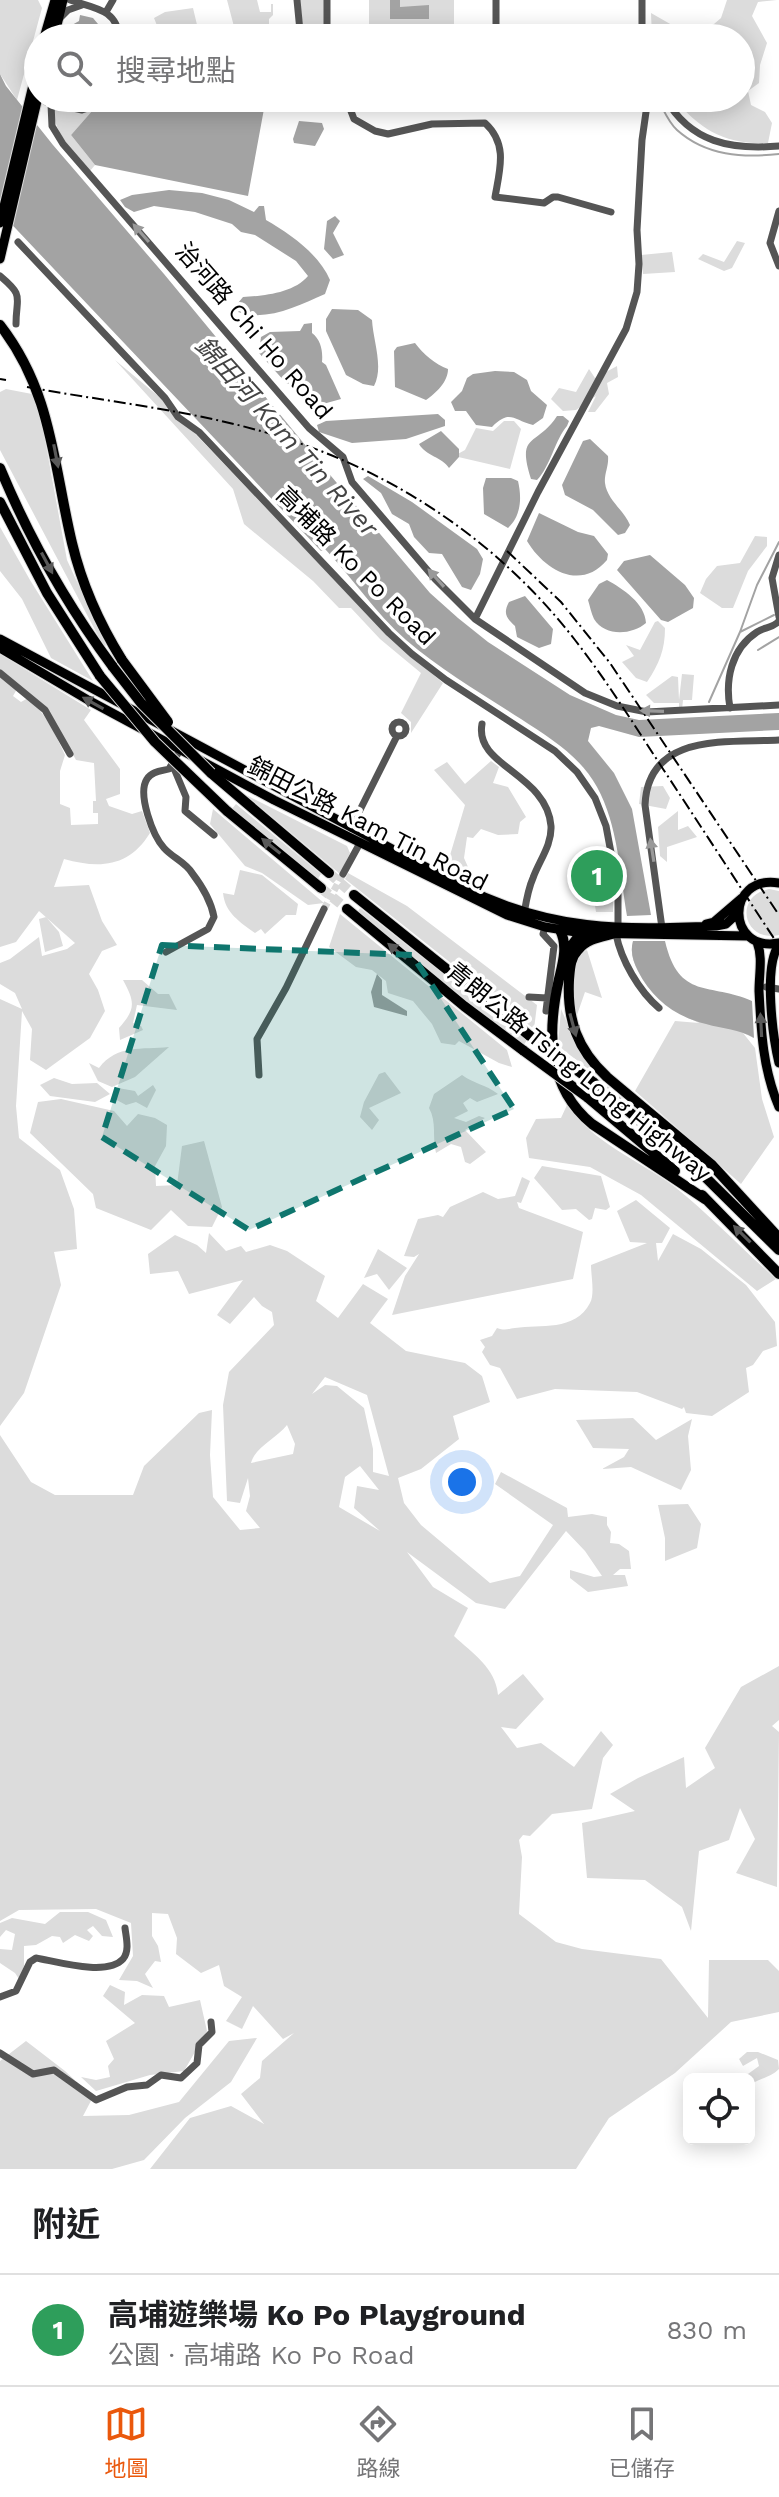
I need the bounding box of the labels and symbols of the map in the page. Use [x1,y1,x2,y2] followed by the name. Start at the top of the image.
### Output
[133,224,150,244] one-way arrow
[170,237,338,425] street label: 治河路 Chi Ho Road
[190,330,385,543] water label: 錦田河 Kam Tin River
[50,444,63,469] one-way arrow
[271,481,441,651] street label: 高埔路 Ko Po Road
[39,552,53,574] one-way arrow
[427,569,445,588] one-way arrow
[82,696,104,710] one-way arrow
[639,705,664,717] one-way arrow
[243,751,493,897] street label: 錦田公路 Kam Tin Road
[645,837,658,862] one-way arrow
[261,838,281,855] one-way arrow
[571,846,623,906] pin: 1
[387,943,407,960] one-way arrow
[441,957,717,1188] street label: 青朗公路 Tsing Long Highway
[567,1012,579,1037] one-way arrow
[754,1012,767,1037] one-way arrow
[733,1226,752,1244] one-way arrow
[442,1462,482,1502] your location

